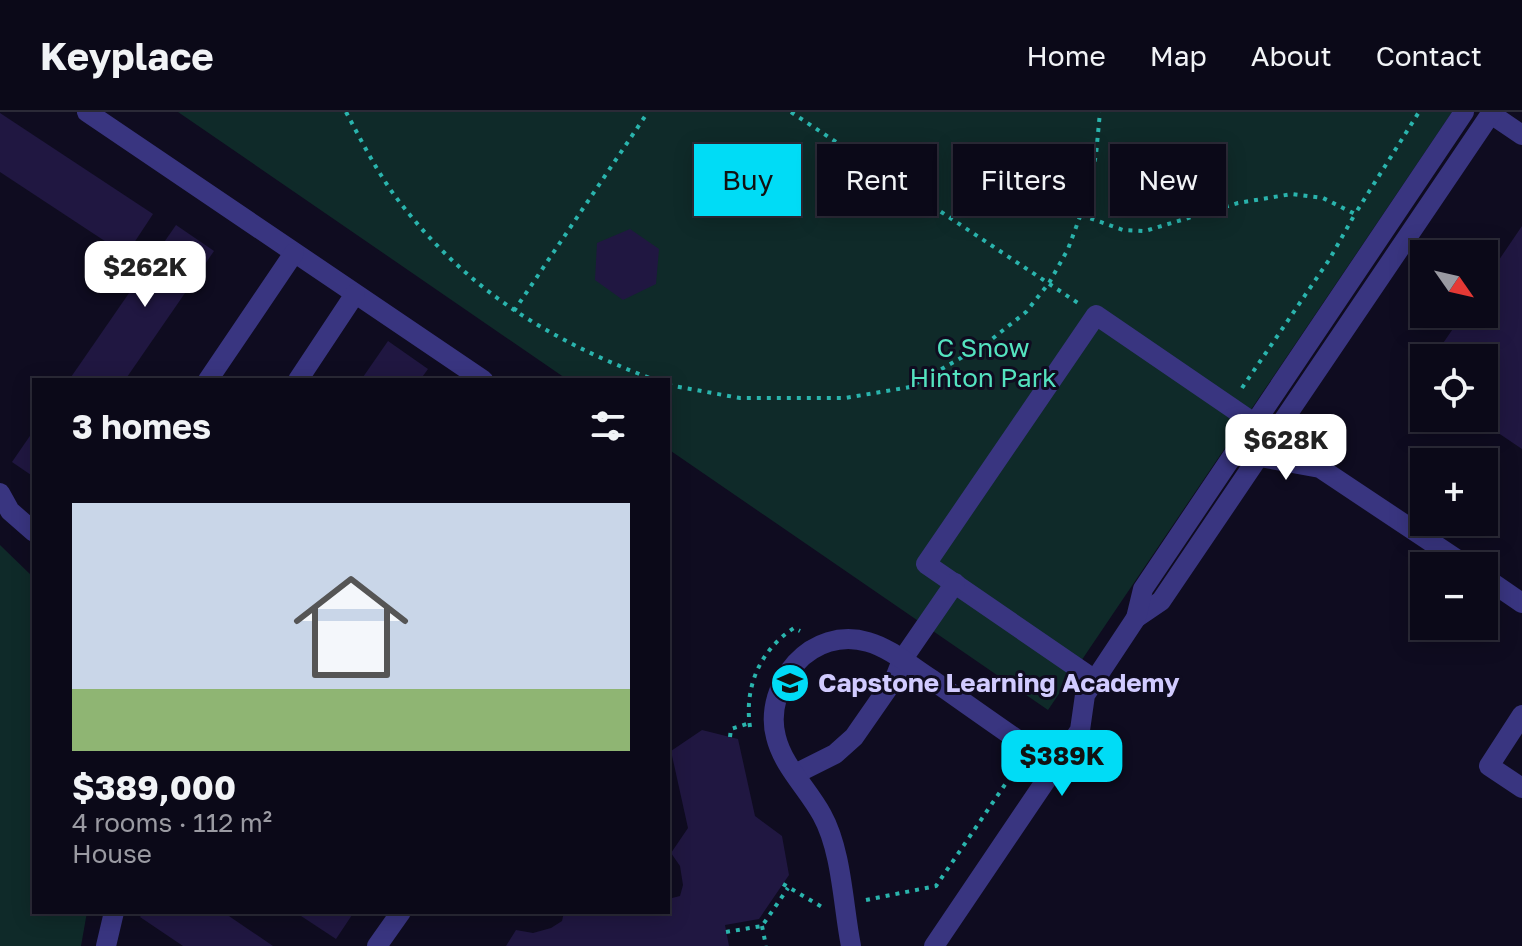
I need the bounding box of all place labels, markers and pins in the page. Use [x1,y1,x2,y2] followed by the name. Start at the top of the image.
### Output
[89,241,201,309] pin: $262K
[1230,414,1342,482] pin: $628K
[769,662,811,704] school or university icon: Capstone Learning Academy
[818,667,1180,698] place label: Capstone Learning Academy
[1006,730,1118,798] pin: $389K

